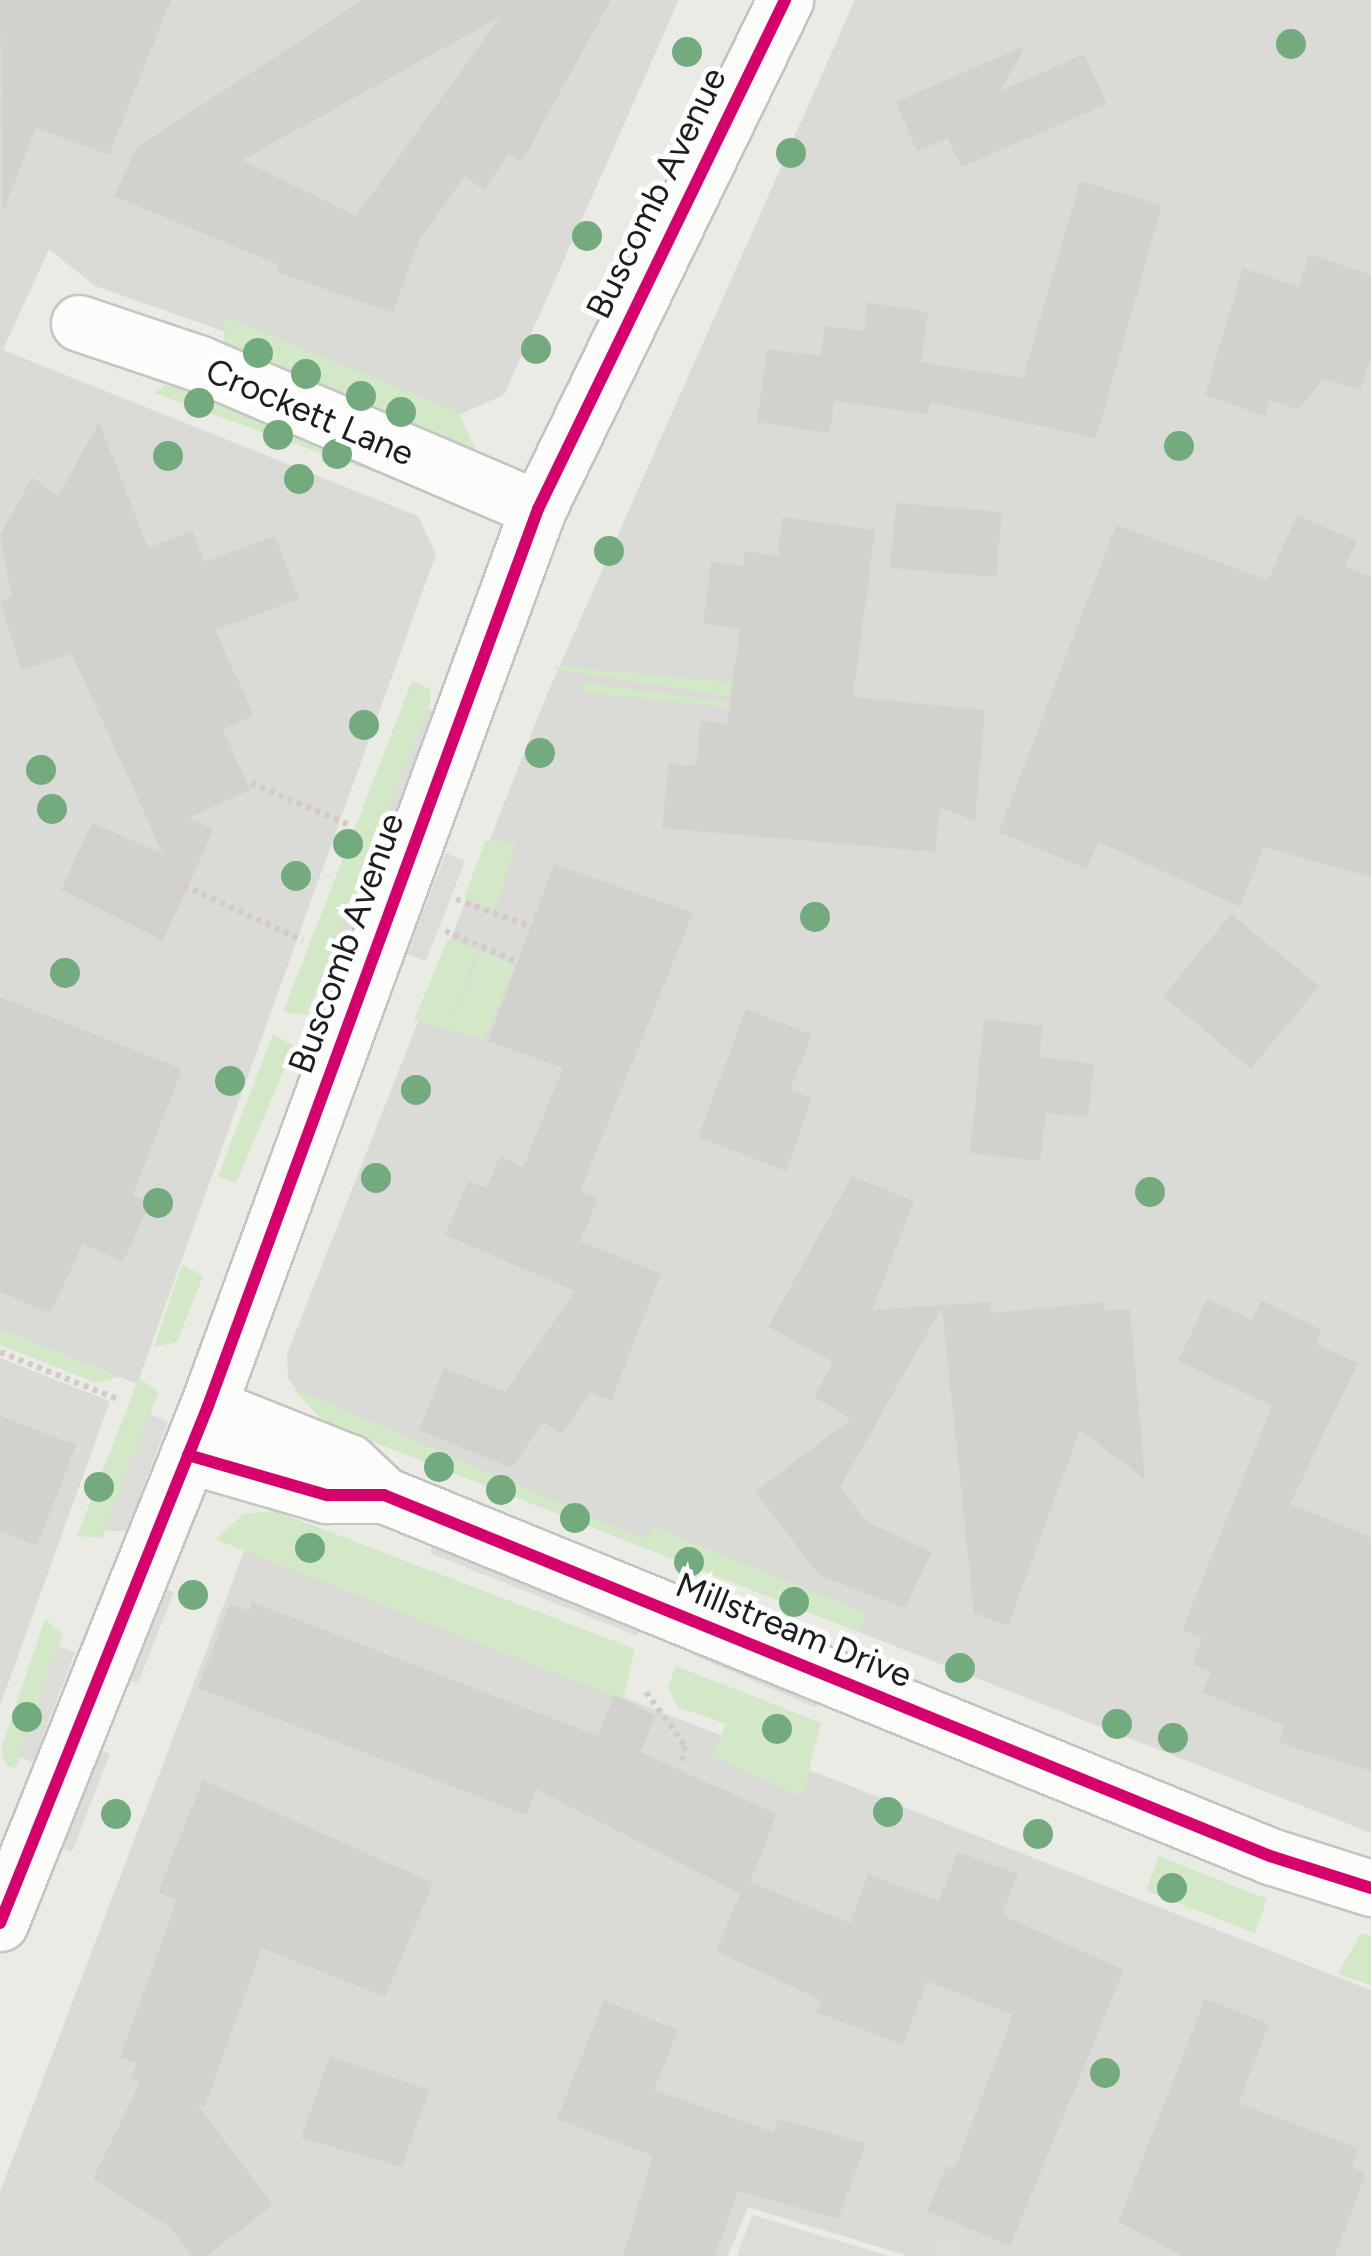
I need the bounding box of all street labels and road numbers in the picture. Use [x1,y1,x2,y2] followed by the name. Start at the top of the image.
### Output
[577,61,735,325] street label: Buscomb Avenue
[200,349,420,475] street label: Crockett Lane
[279,807,413,1079] street label: Buscomb Avenue
[670,1564,918,1696] street label: Millstream Drive

